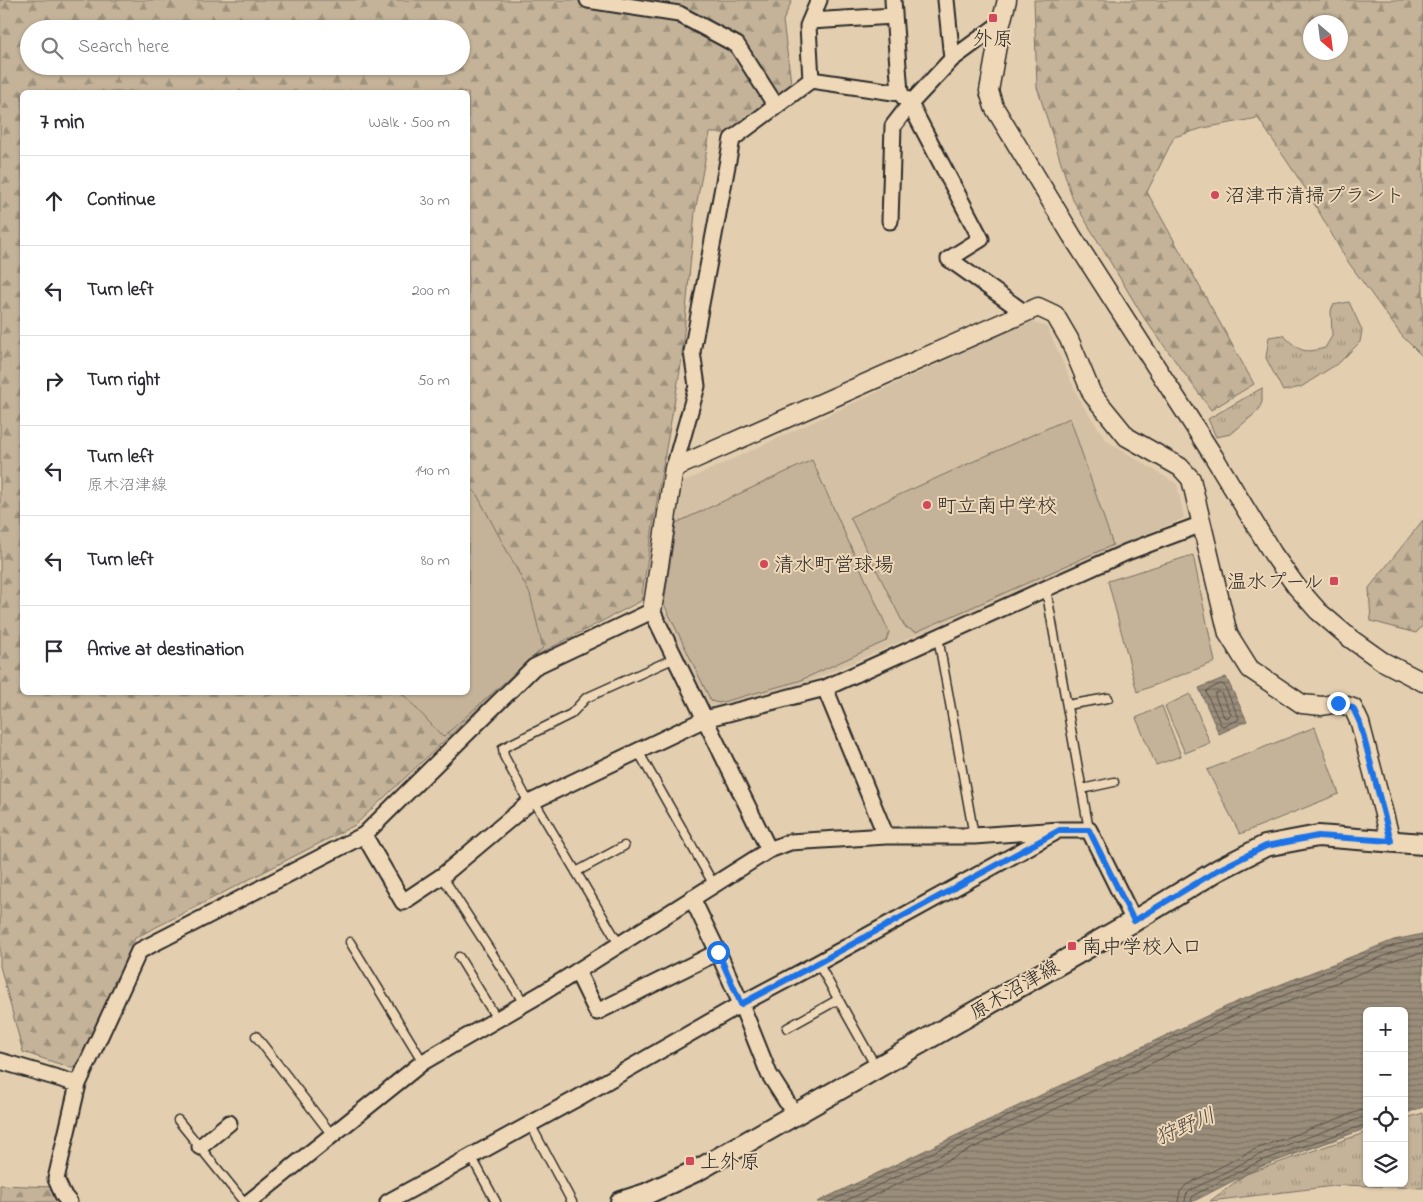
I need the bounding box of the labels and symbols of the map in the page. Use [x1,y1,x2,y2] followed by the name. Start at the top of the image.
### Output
[987,12,999,24] marker: 外原
[1303,15,1348,60] north arrow
[973,26,1013,55] place label: 外原
[1225,183,1405,212] place label: 沼津市清掃プラント
[1209,189,1221,201] marker: 沼津市清掃プラント
[937,493,1057,522] place label: 町立南中学校
[921,499,933,511] marker: 町立南中学校
[774,552,894,581] place label: 清水町営球場
[758,558,770,570] marker: 清水町営球場
[1226,569,1324,598] place label: 温水プール
[1328,575,1340,587] marker: 温水プール
[1327,692,1350,715] route end
[1082,934,1202,963] place label: 南中学校入口
[1066,940,1078,952] marker: 南中学校入口
[707,941,730,964] route start
[965,954,1066,1029] street label: 原木沼津線
[1151,1102,1221,1154] water label: 狩野川
[700,1149,760,1178] place label: 上外原
[684,1155,696,1167] marker: 上外原

